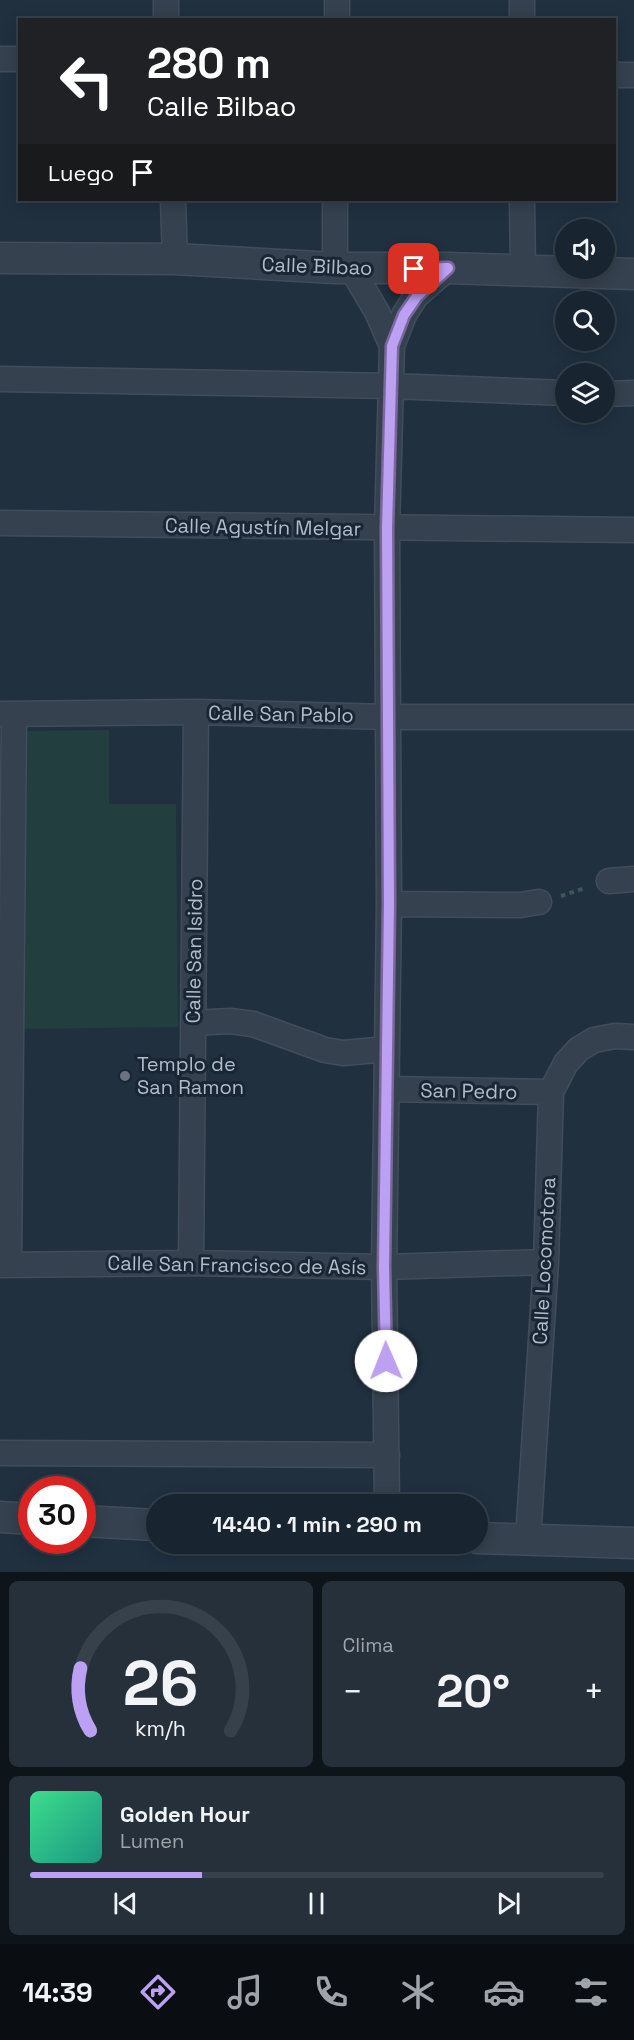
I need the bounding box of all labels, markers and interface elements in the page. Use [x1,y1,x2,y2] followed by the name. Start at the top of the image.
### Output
[147,37,271,90] text: 280 m
[48,42,126,120] icon: left
[147,89,296,124] text: Calle Bilbao
[126,156,159,189] icon: arrive
[48,159,114,187] text: Luego
[555,219,615,423] map controls
[555,219,615,279] button: sound
[388,243,439,294] pin
[261,251,373,281] street label: Calle Bilbao
[397,252,430,285] icon: arrive
[555,291,615,351] button: search
[555,363,615,423] button: layers
[165,512,361,542] street label: Calle Agustín Melgar
[208,700,354,728] street label: Calle San Pablo
[180,878,208,1024] street label: Calle San Isidro
[137,1051,244,1100] place label: Templo de San Ramon
[118,1069,132,1083] marker: Templo de San Ramon
[420,1077,518,1105] street label: San Pedro
[527,1177,561,1345] street label: Calle Locomotora
[107,1250,367,1280] street label: Calle San Francisco de Asís
[354,1329,418,1393] position arrow
[18,1476,96,1554] speed limit sign: 30
[212,1510,422,1538] text: 14:40 · 1 min · 290 m
[343,1632,394,1658] text: Clima
[123,1644,199,1723] text: 26
[436,1663,510,1720] text: 20°
[343,1671,363,1713] text: −
[584,1671,604,1713] text: +
[135,1715,186,1742] text: km/h
[120,1800,250,1828] text: Golden Hour
[120,1828,184,1854] text: Lumen
[109,1887,142,1920] icon: previous
[300,1887,333,1920] icon: pause
[492,1887,525,1920] icon: next
[137,1971,179,2013] icon: directions
[224,1971,266,2013] icon: music
[310,1971,352,2013] icon: phone
[397,1971,439,2013] icon: climate
[483,1971,525,2013] icon: car
[570,1971,612,2013] icon: filters
[22,1975,93,2010] text: 14:39

